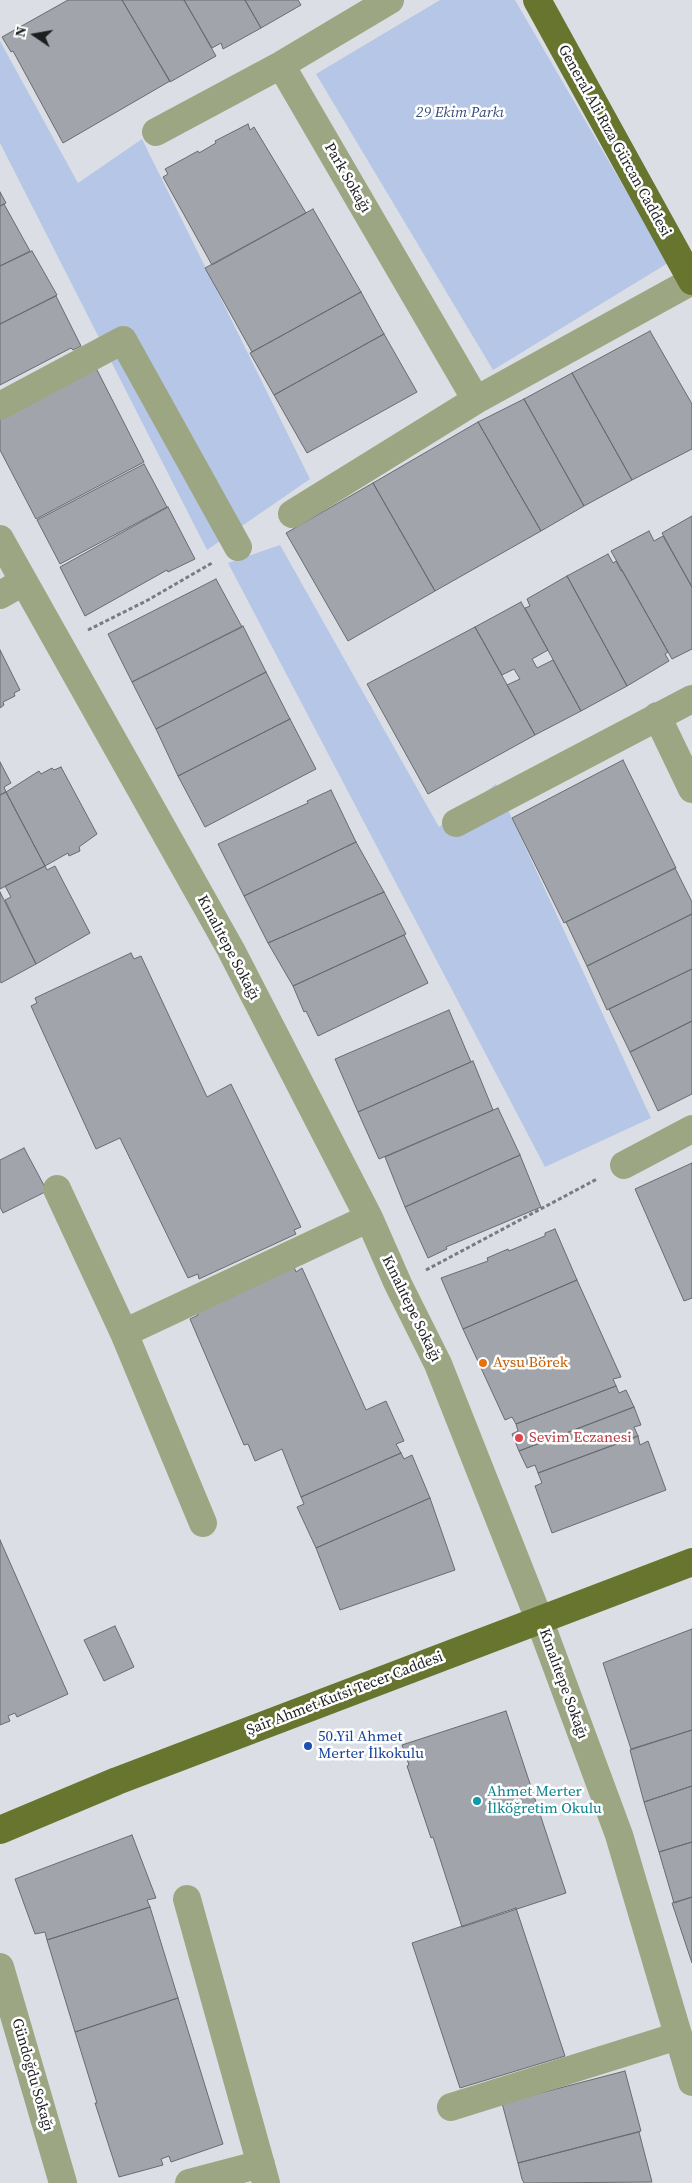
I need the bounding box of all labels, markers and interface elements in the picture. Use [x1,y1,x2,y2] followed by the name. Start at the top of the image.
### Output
[10,10,60,60] north arrow
[9,25,31,39] text: N
[554,42,674,240] street label: General Ali Rıza Gürcan Caddesi
[416,104,504,122] park label: 29 Ekim Parkı
[320,140,374,216] street label: Park Sokağı
[193,893,263,1003] street label: Kınalıtepe Sokağı
[377,1253,445,1365] street label: Kınalıtepe Sokağı
[493,1354,568,1372] place label: Aysu Börek
[477,1357,489,1369] marker: Aysu Börek
[529,1429,632,1447] place label: Sevim Eczanesi
[513,1432,525,1444] marker: Sevim Eczanesi
[535,1626,591,1742] street label: Kınalıtepe Sokağı
[244,1648,446,1740] street label: Şair Ahmet Kutsi Tecer Caddesi
[318,1728,424,1763] place label: 50.Yil Ahmet Merter İlkokulu
[302,1740,314,1752] marker: 50.Yil Ahmet Merter İlkokulu
[487,1783,602,1818] place label: Ahmet Merter İlköğretim Okulu
[471,1795,483,1807] marker: Ahmet Merter İlköğretim Okulu
[7,2016,57,2134] street label: Gündoğdu Sokağı

